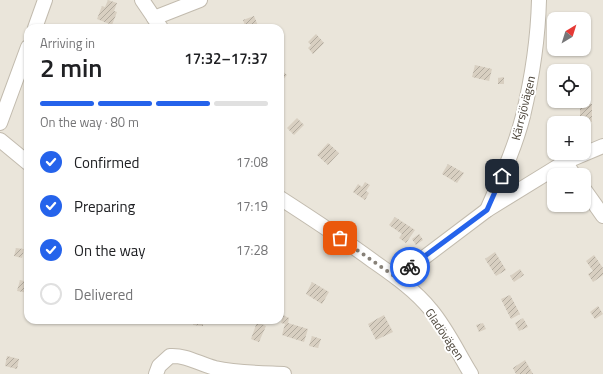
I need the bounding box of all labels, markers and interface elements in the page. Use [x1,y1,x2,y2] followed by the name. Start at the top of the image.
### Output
[547,12,591,56] north arrow
[547,12,591,212] map controls
[40,33,95,53] text: Arriving in
[184,47,268,70] text: 17:32–17:37
[40,48,103,87] text: 2 min
[547,64,591,108] button: locate
[506,74,540,142] street label: Kärrsjövägen
[40,112,139,132] text: On the way · 80 m
[547,116,591,160] button: +
[40,151,62,173] icon: check
[74,151,139,174] text: Confirmed
[236,152,268,172] text: 17:08
[485,159,519,193] pin
[491,165,513,187] icon: home
[547,168,591,212] button: −
[40,195,62,217] icon: check
[74,195,135,218] text: Preparing
[236,196,268,216] text: 17:19
[323,221,357,255] pin
[329,227,351,249] icon: bag
[40,239,62,261] icon: check
[74,239,146,262] text: On the way
[236,240,268,260] text: 17:28
[390,247,430,287] courier
[399,256,421,278] icon: bike
[74,283,133,306] text: Delivered
[421,304,469,364] street label: Gladövägen

